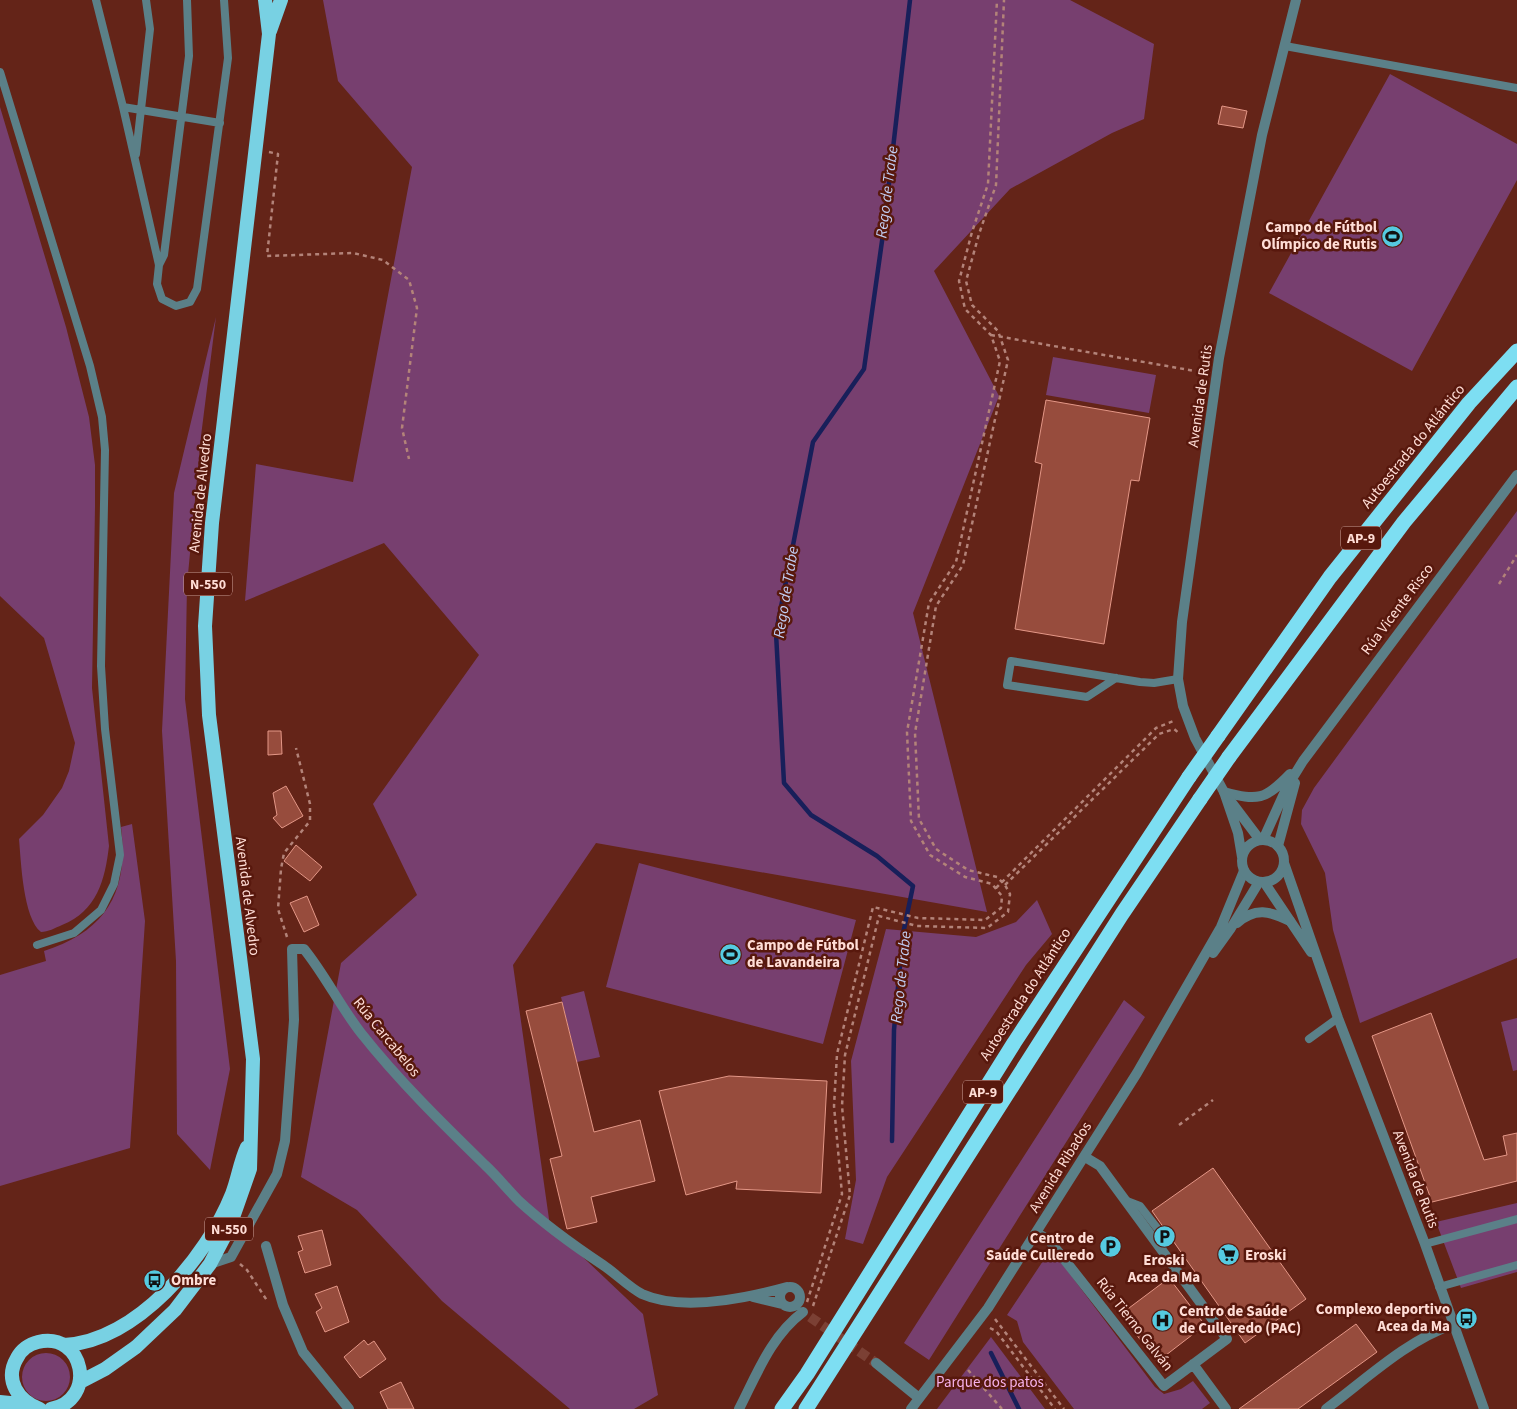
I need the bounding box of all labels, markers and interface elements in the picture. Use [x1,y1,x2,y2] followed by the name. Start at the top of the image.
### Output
[870,144,904,240] water label: Rego de Trabe
[1261,217,1378,255] place label: Campo de Fútbol Olímpico de Rutis
[1381,224,1405,248] sports icon: Campo de Fútbol Olímpico de Rutis
[1183,343,1218,449] street label: Avenida de Rutis
[1357,380,1470,513] street label: Autoestrada do Atlántico
[184,432,217,554] street label: Avenida de Alvedro
[1341,526,1381,550] road number: AP-9
[768,544,804,640] water label: Rego de Trabe
[1356,559,1439,659] street label: Rúa Vicente Risco
[184,572,232,596] road number: N-550
[230,835,265,957] street label: Avenida de Alvedro
[975,924,1076,1065] street label: Autoestrada do Atlántico
[885,930,917,1024] water label: Rego de Trabe
[747,935,860,973] place label: Campo de Fútbol de Lavandeira
[719,942,743,966] sports icon: Campo de Fútbol de Lavandeira
[348,993,425,1081] street label: Rúa Carcabelos
[963,1080,1003,1104] road number: AP-9
[1024,1118,1097,1217] street label: Avenida Ribados
[1387,1127,1444,1231] street label: Avenida de Rutis
[205,1218,253,1240] road number: N-550
[1152,1225,1176,1249] parking icon: Eroski Acea da Ma
[986,1228,1094,1266] place label: Centro de Saúde Culleredo
[1098,1235,1122,1259] parking icon: Centro de Saúde Culleredo
[1217,1243,1241,1267] supermarket icon: Eroski
[1245,1245,1286,1266] place label: Eroski
[1127,1250,1200,1288] place label: Eroski Acea da Ma
[143,1268,167,1292] bus stop icon: Ombre
[171,1270,217,1291] place label: Ombre
[1091,1273,1178,1376] street label: Rúa Tierno Galván
[1316,1299,1450,1337] place label: Complexo deportivo Acea da Ma
[1179,1301,1301,1339] place label: Centro de Saúde de Culleredo (PAC)
[1454,1306,1478,1330] bus stop icon: Complexo deportivo Acea da Ma
[1151,1308,1175,1332] hospital icon: Centro de Saúde de Culleredo (PAC)
[936,1372,1044,1393] park label: Parque dos patos

